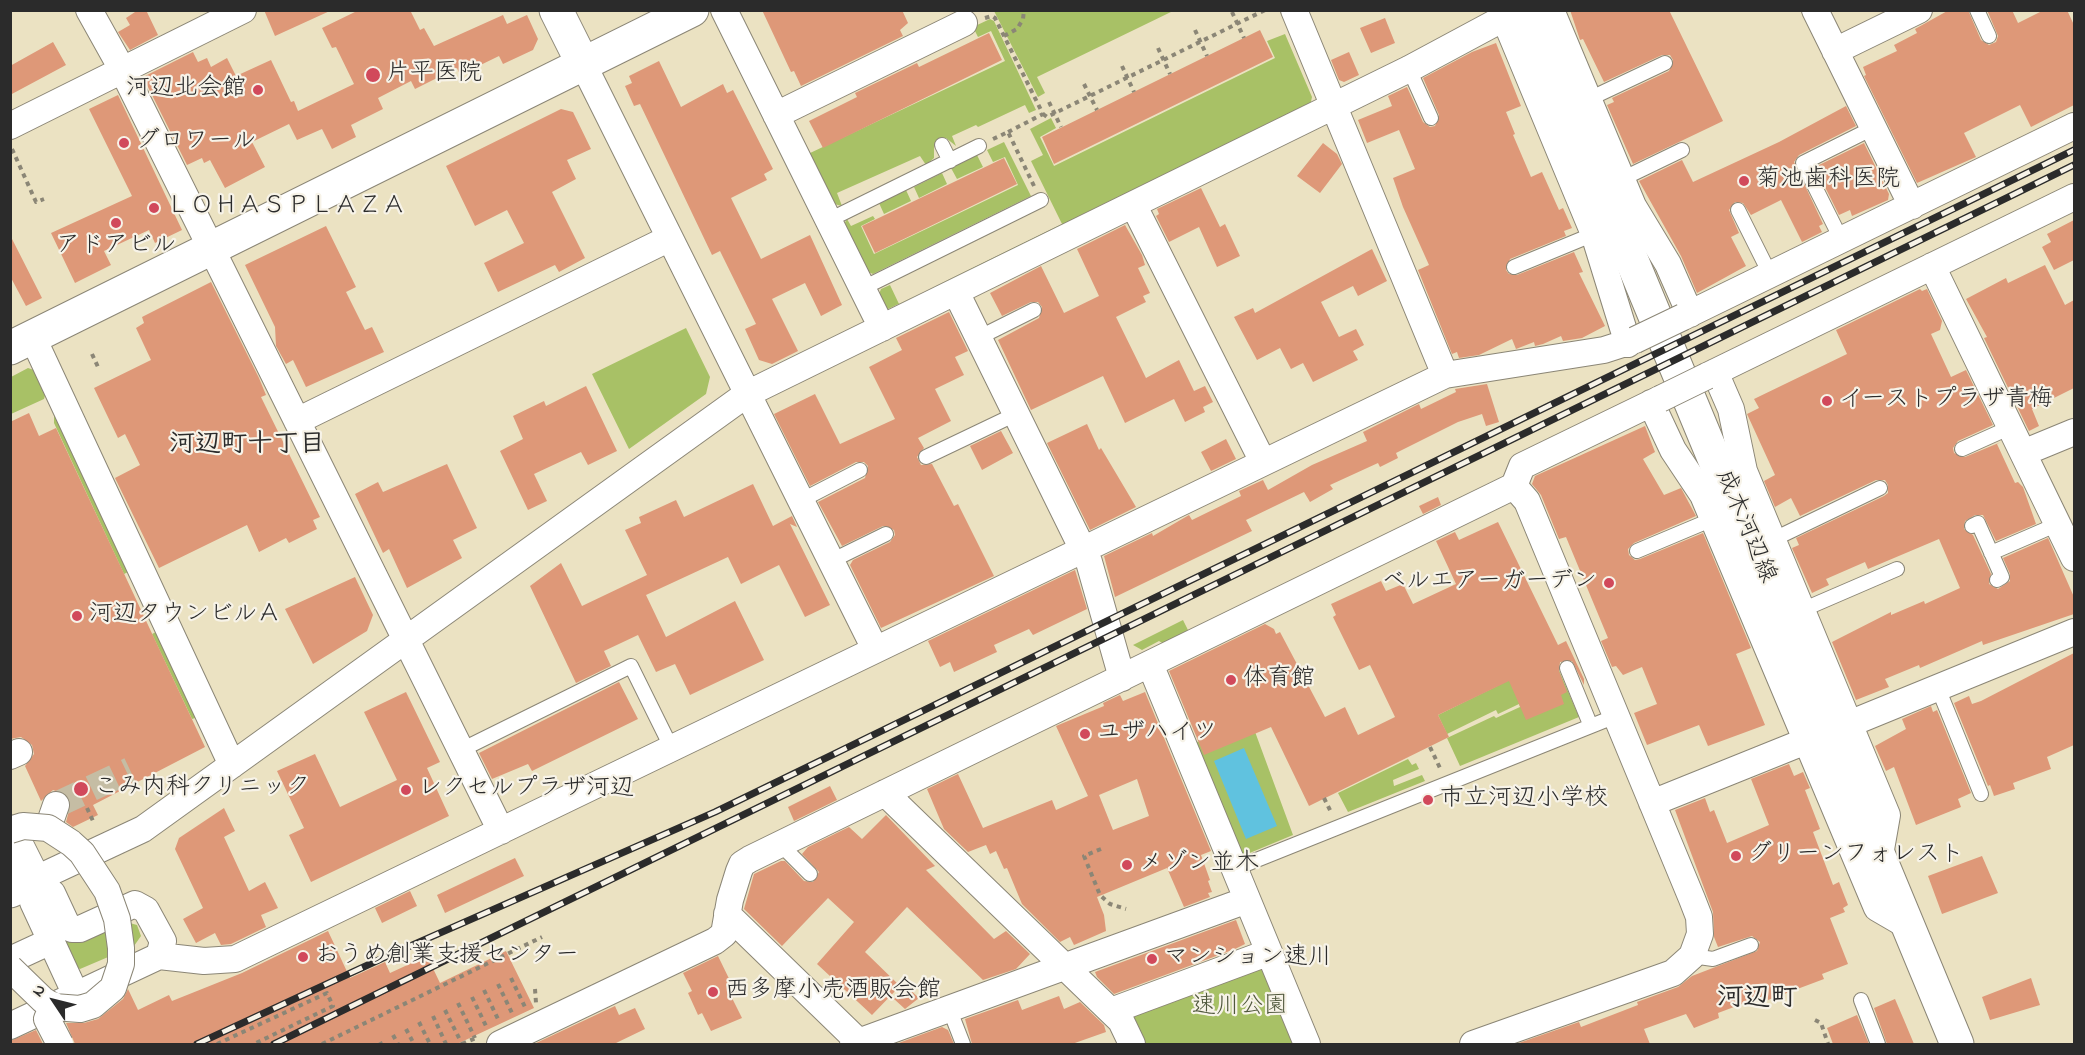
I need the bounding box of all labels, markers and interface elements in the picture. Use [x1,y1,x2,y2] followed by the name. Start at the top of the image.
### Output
[386,61,482,89] place label: 片平医院
[364,66,382,84] marker: 片平医院
[126,76,246,104] place label: 河辺北会館
[251,83,265,97] marker: 河辺北会館
[136,129,256,157] place label: グロワール
[117,136,131,150] marker: グロワール
[1756,167,1900,195] place label: 菊池歯科医院
[1737,174,1751,188] marker: 菊池歯科医院
[166,194,406,222] place label: ＬＯＨＡＳＰＬＡＺＡ
[147,201,161,215] marker: ＬＯＨＡＳＰＬＡＺＡ
[109,216,123,230] marker: アドアビル
[56,233,176,261] place label: アドアビル
[1839,387,2053,415] place label: イーストプラザ青梅
[1820,394,1834,408] marker: イーストプラザ青梅
[169,431,325,463] district label: 河辺町十丁目
[1707,466,1781,588] street label: 成木河辺線
[1382,569,1597,597] place label: ベルエアーガーデン
[1602,576,1616,590] marker: ベルエアーガーデン
[89,602,281,630] place label: 河辺タウンビルＡ
[70,609,84,623] marker: 河辺タウンビルＡ
[1243,666,1315,694] place label: 体育館
[1224,673,1238,687] marker: 体育館
[1097,720,1217,748] place label: ユザハイツ
[1078,727,1092,741] marker: ユザハイツ
[94,775,310,803] place label: こみ内科クリニック
[418,776,634,804] place label: レクセルプラザ河辺
[72,780,90,798] marker: こみ内科クリニック
[399,783,413,797] marker: レクセルプラザ河辺
[1440,786,1608,814] place label: 市立河辺小学校
[1421,793,1435,807] marker: 市立河辺小学校
[1748,842,1964,870] place label: グリーンフォレスト
[1729,849,1743,863] marker: グリーンフォレスト
[1139,851,1259,879] place label: メゾン並木
[1120,858,1134,872] marker: メゾン並木
[315,943,579,971] place label: おうめ創業支援センター
[1164,945,1332,973] place label: マンション速川
[296,950,310,964] marker: おうめ創業支援センター
[1145,952,1159,966] marker: マンション速川
[24,971,84,1031] north arrow
[725,978,941,1006] place label: 西多摩小売酒販会館
[26,979,52,1002] text: N
[706,985,720,999] marker: 西多摩小売酒販会館
[1717,985,1797,1017] district label: 河辺町
[1192,994,1288,1022] park label: 速川公園

